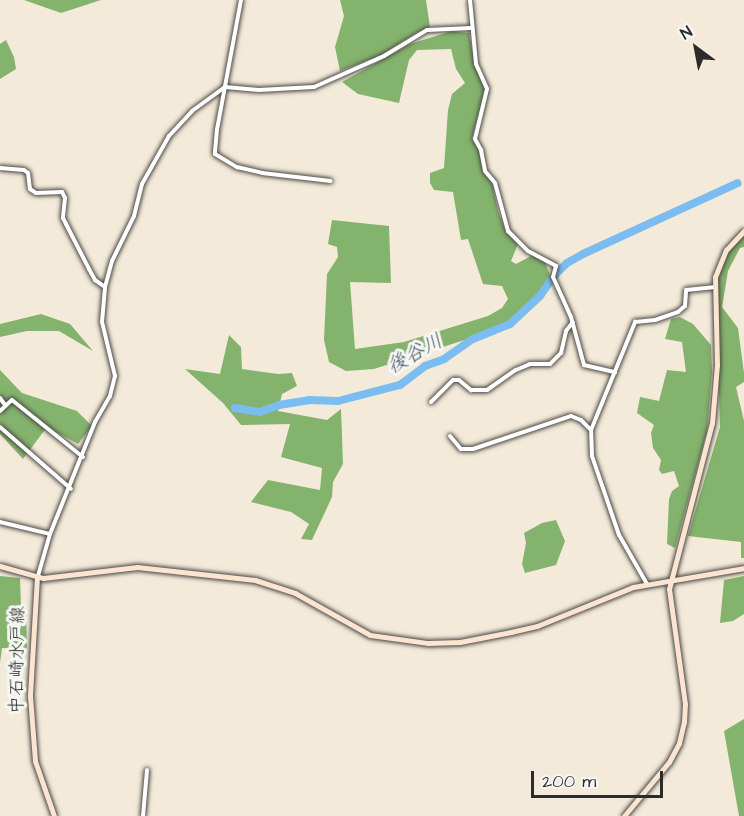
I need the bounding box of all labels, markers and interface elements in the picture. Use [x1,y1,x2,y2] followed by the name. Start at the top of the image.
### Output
[666,18,726,78] north arrow
[676,21,697,45] text: N
[383,329,447,379] water label: 後谷川
[6,606,30,714] street label: 中石崎水戸線
[534,759,666,797] scale bar
[542,769,596,794] text: 200 m

